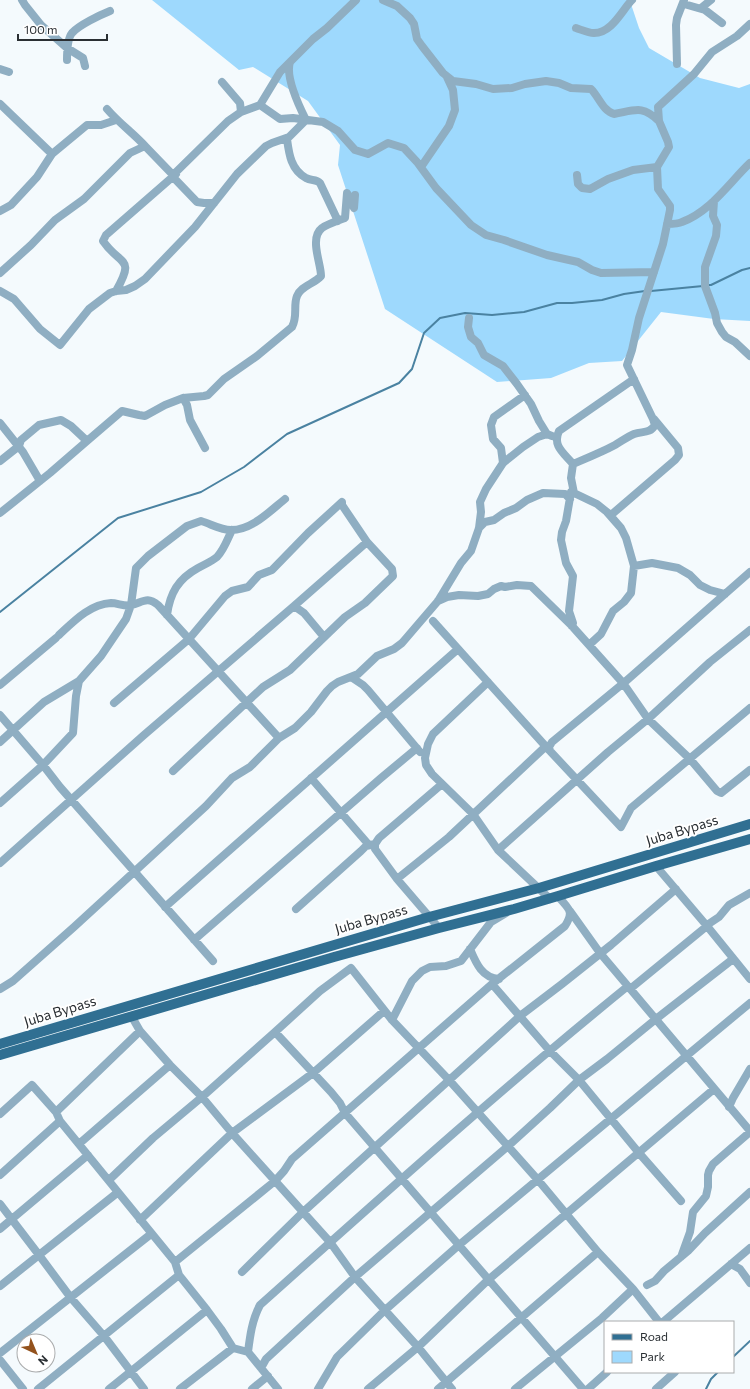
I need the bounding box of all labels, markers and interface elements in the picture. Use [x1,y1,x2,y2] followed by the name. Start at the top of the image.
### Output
[18,16,107,42] scale bar
[24,22,58,36] text: 100 m
[644,810,720,849] street label: Juba Bypass
[333,900,409,937] street label: Juba Bypass
[22,991,98,1030] street label: Juba Bypass
[604,1321,734,1373] legend
[640,1329,668,1343] text: Road
[16,1333,56,1373] north arrow
[640,1349,666,1363] text: Park
[36,1353,51,1368] text: N

